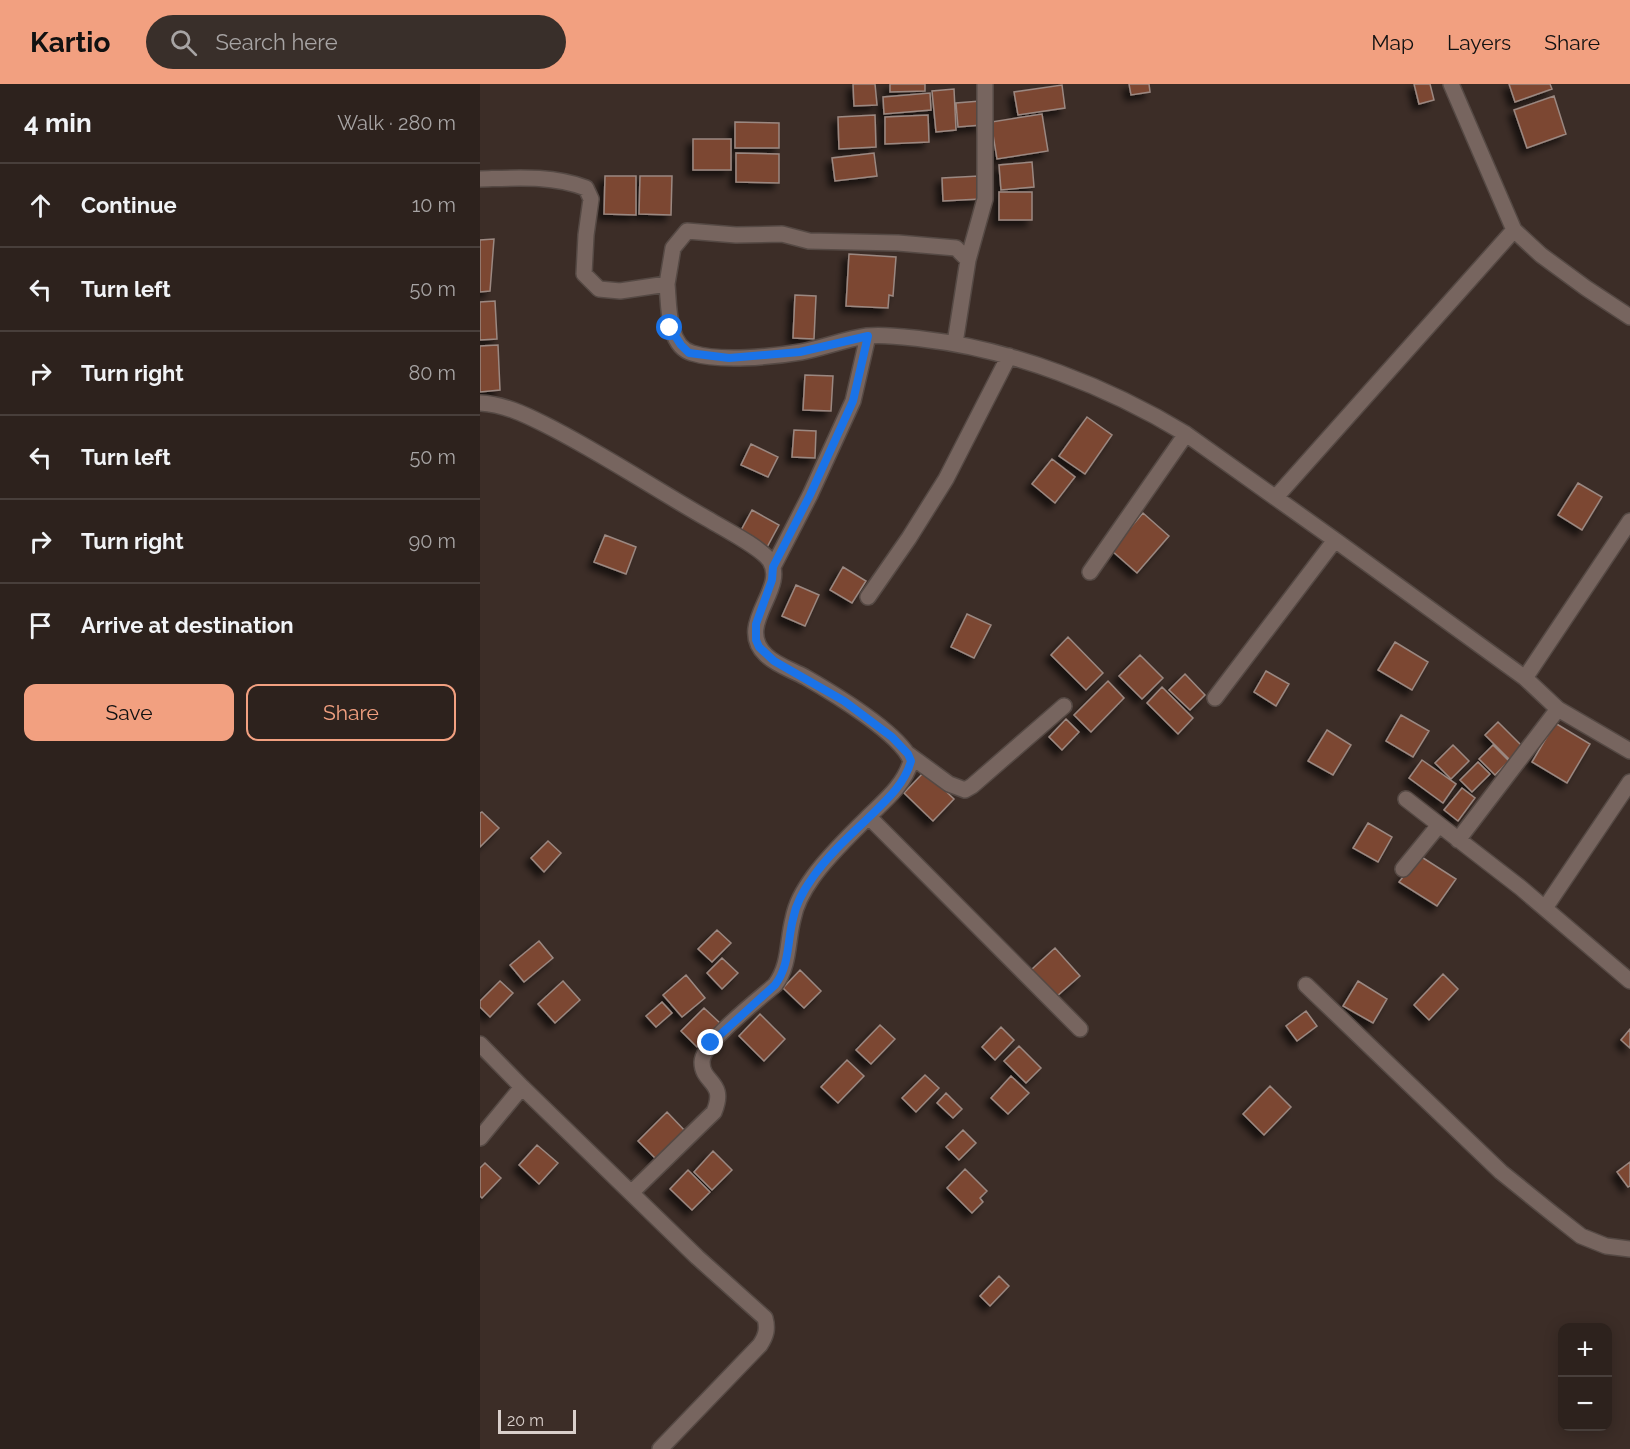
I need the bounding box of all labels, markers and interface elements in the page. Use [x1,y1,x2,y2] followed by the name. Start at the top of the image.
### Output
[146,15,566,69] search box
[30,26,110,59] text: Kartio
[167,26,200,59] icon: search
[215,29,338,55] text: Search here
[1371,30,1414,55] text: Map
[1447,30,1511,55] text: Layers
[1544,30,1600,55] text: Share
[24,108,92,138] text: 4 min
[337,111,456,135] text: Walk · 280 m
[24,189,57,222] icon: ahead
[81,192,177,218] text: Continue
[412,193,456,217] text: 10 m
[24,273,57,306] icon: left
[81,276,171,302] text: Turn left
[409,277,456,301] text: 50 m
[656,314,682,340] route start
[24,357,57,390] icon: right
[81,360,184,386] text: Turn right
[408,361,456,385] text: 80 m
[24,441,57,474] icon: left
[81,444,171,470] text: Turn left
[409,445,456,469] text: 50 m
[24,525,57,558] icon: right
[81,528,184,554] text: Turn right
[409,529,456,553] text: 90 m
[24,609,57,642] icon: arrive
[81,612,294,638] text: Arrive at destination
[24,684,234,741] button: Save
[246,684,456,741] button: Share
[697,1029,723,1055] route end
[1558,1323,1612,1431] map controls
[1558,1323,1612,1377] button: +
[1558,1377,1612,1431] button: −
[498,1407,576,1434] scale bar
[507,1411,544,1430] text: 20 m

